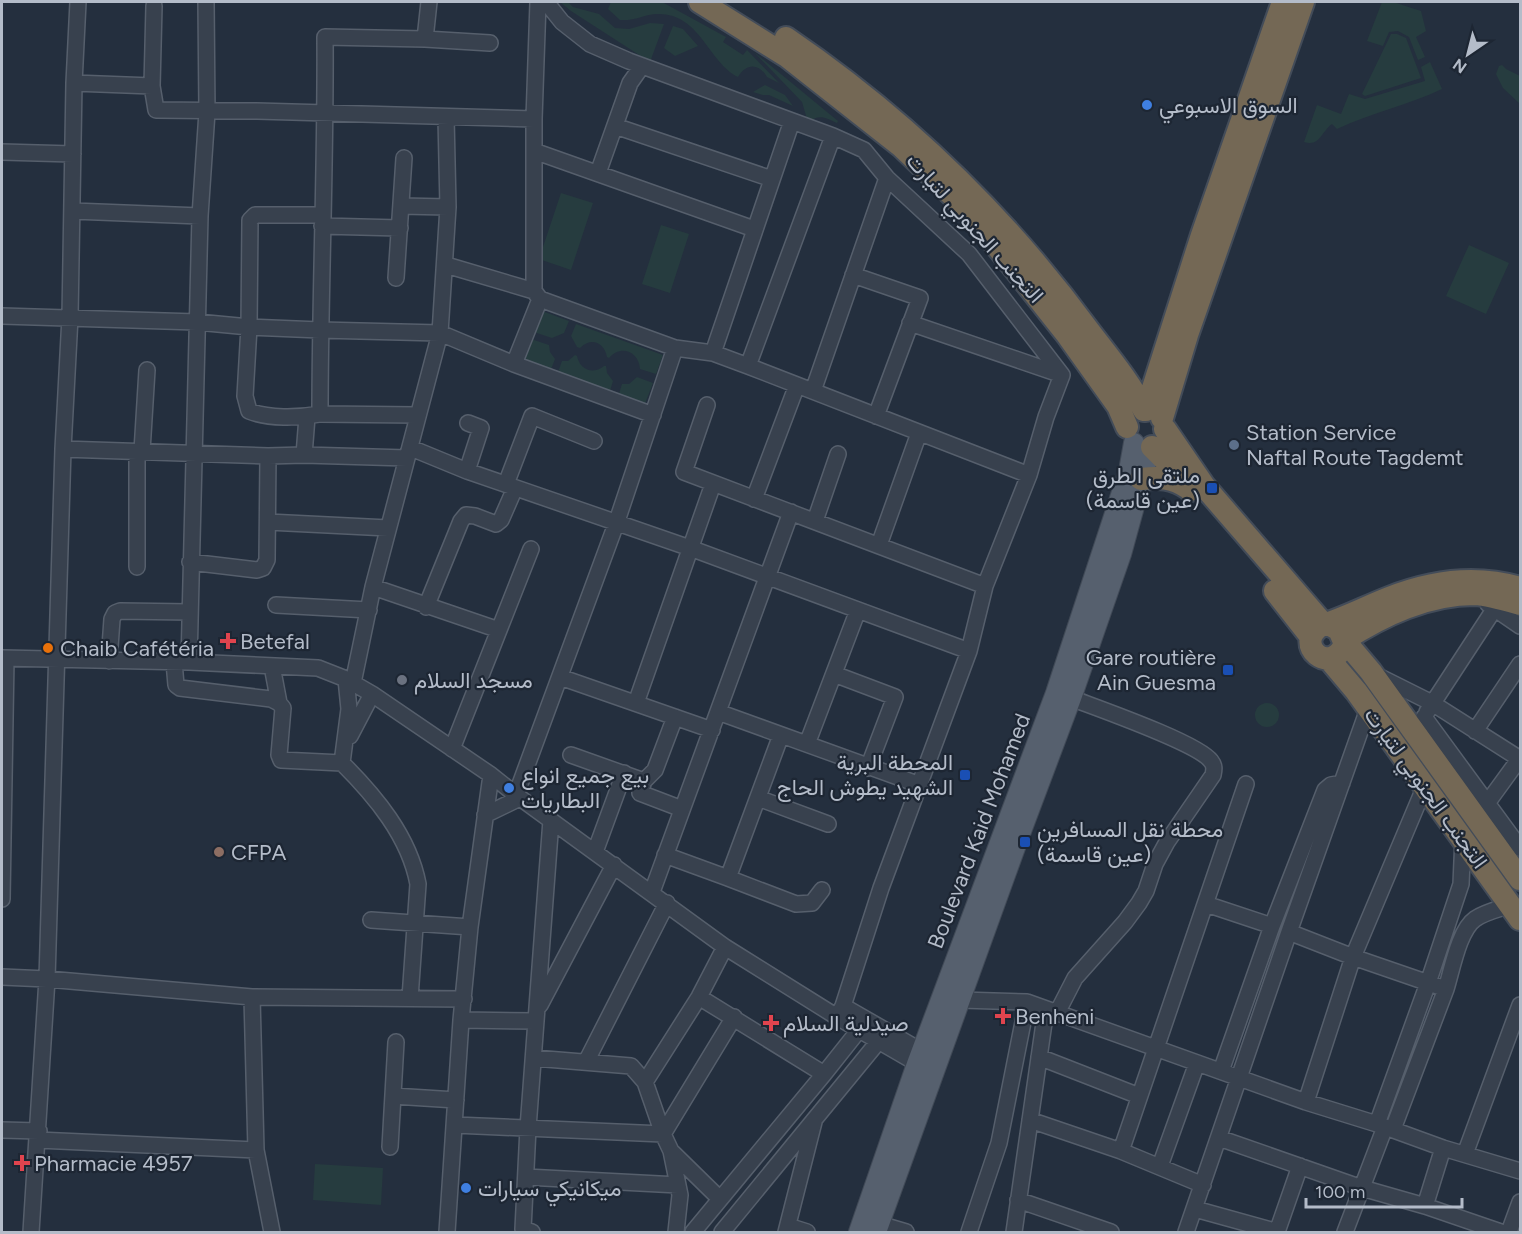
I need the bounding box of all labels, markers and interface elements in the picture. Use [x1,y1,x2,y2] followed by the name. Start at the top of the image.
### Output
[1438,24,1498,84] north arrow
[1449,55,1470,77] text: N
[1159,92,1298,124] place label: السوق الاسبوعي
[1140,98,1154,112] marker: السوق الاسبوعي
[897,147,1049,312] street label: التجنب الجنوبي لتيارت
[1246,419,1464,471] place label: Station Service Naftal Route Tagdemt
[1227,438,1241,452] marker: Station Service Naftal Route Tagdemt
[1086,462,1200,514] place label: ملتقى الطرق (عين قاسمة)
[1205,481,1219,495] marker: ملتقى الطرق (عين قاسمة)
[240,628,310,655] place label: Betefal
[221,634,235,648] marker: Betefal
[60,635,214,662] place label: Chaib Cafétéria
[41,641,55,655] marker: Chaib Cafétéria
[1086,644,1216,696] place label: Gare routière Ain Guesma
[1221,663,1235,677] marker: Gare routière Ain Guesma
[414,667,533,695] place label: مسجد السلام
[395,673,409,687] marker: مسجد السلام
[1354,702,1493,877] street label: التجنب الجنوبي لتيارت
[922,710,1036,952] street label: Boulevard Kaid Mohamed
[777,749,953,802] place label: المحطة البرية الشهيد يطوش الحاج
[521,762,649,814] place label: بيع جميع انواع البطاريات
[958,768,972,782] marker: المحطة البرية الشهيد يطوش الحاج
[502,781,516,795] marker: بيع جميع انواع البطاريات
[1037,816,1223,868] place label: محطة نقل المسافرين (عين قاسمة)
[1018,835,1032,849] marker: محطة نقل المسافرين (عين قاسمة)
[231,839,287,866] place label: CFPA
[212,845,226,859] marker: CFPA
[1015,1003,1094,1030] place label: Benheni
[996,1009,1010,1023] marker: Benheni
[783,1010,909,1038] place label: صيدلية السلام
[764,1016,778,1030] marker: صيدلية السلام
[34,1150,193,1177] place label: Pharmacie 4957
[15,1156,29,1170] marker: Pharmacie 4957
[1306,1171,1462,1209] scale bar
[478,1175,621,1207] place label: ميكانيكي سيارات
[459,1181,473,1195] marker: ميكانيكي سيارات
[1315,1181,1365,1203] text: 100 m

